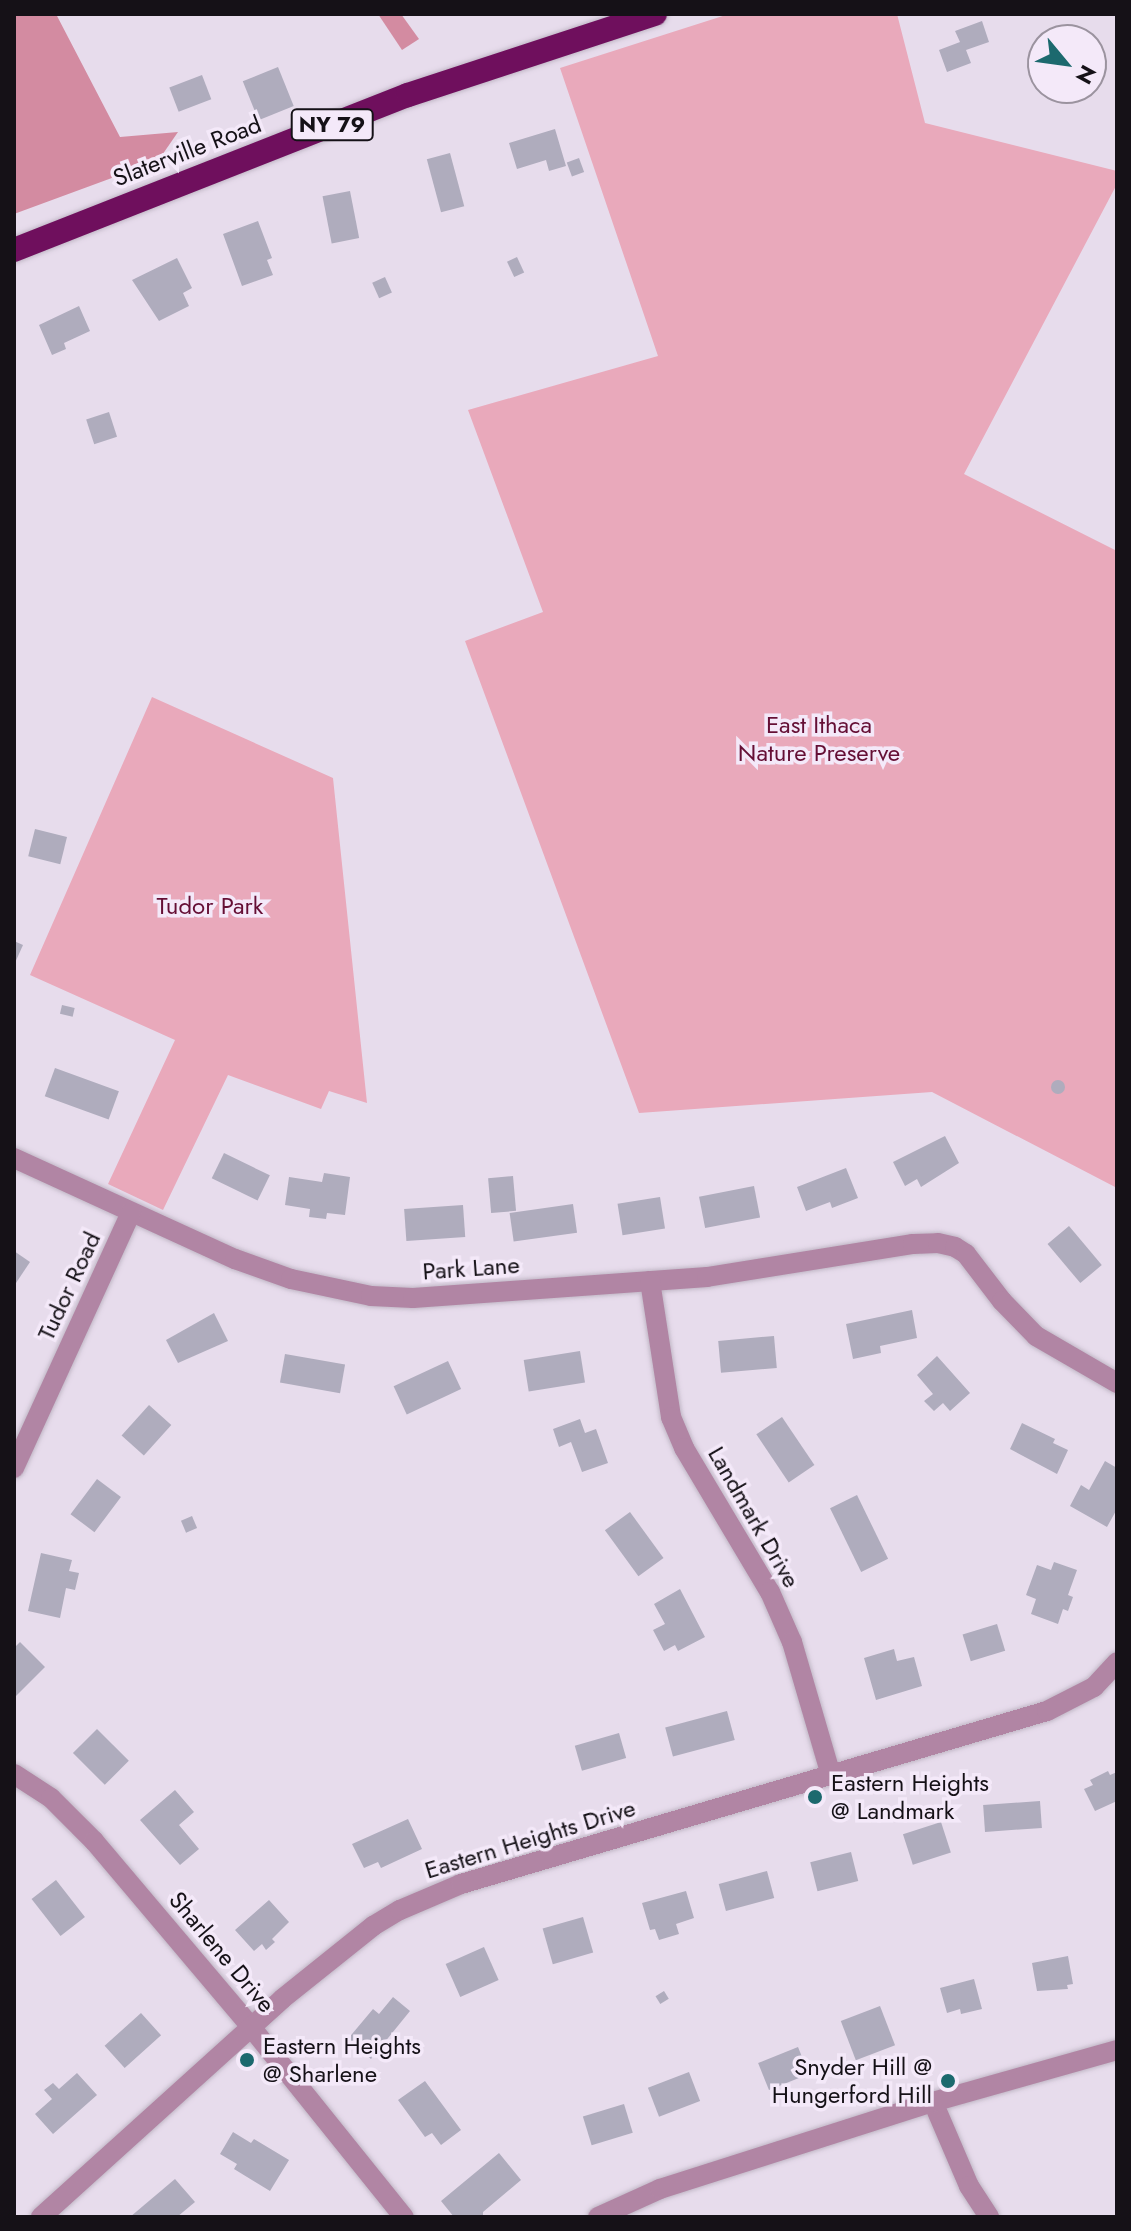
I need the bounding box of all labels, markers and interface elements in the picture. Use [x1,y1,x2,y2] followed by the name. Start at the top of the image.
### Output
[1027,24,1107,104] north arrow
[1068,59,1104,90] text: N
[290,107,374,143] road number: NY 79
[109,110,265,192] street label: Slaterville Road
[738,711,900,767] park label: East Ithaca Nature Preserve
[157,892,263,920] park label: Tudor Park
[31,1227,107,1345] street label: Tudor Road
[421,1250,521,1286] street label: Park Lane
[702,1441,806,1593] street label: Landmark Drive
[831,1769,989,1825] place label: Eastern Heights @ Landmark
[806,1788,824,1806] marker: Eastern Heights @ Landmark
[421,1793,639,1885] street label: Eastern Heights Drive
[163,1886,281,2018] street label: Sharlene Drive
[263,2032,421,2088] place label: Eastern Heights @ Sharlene
[238,2051,256,2069] marker: Eastern Heights @ Sharlene
[772,2053,932,2109] place label: Snyder Hill @ Hungerford Hill
[939,2072,957,2090] marker: Snyder Hill @ Hungerford Hill

